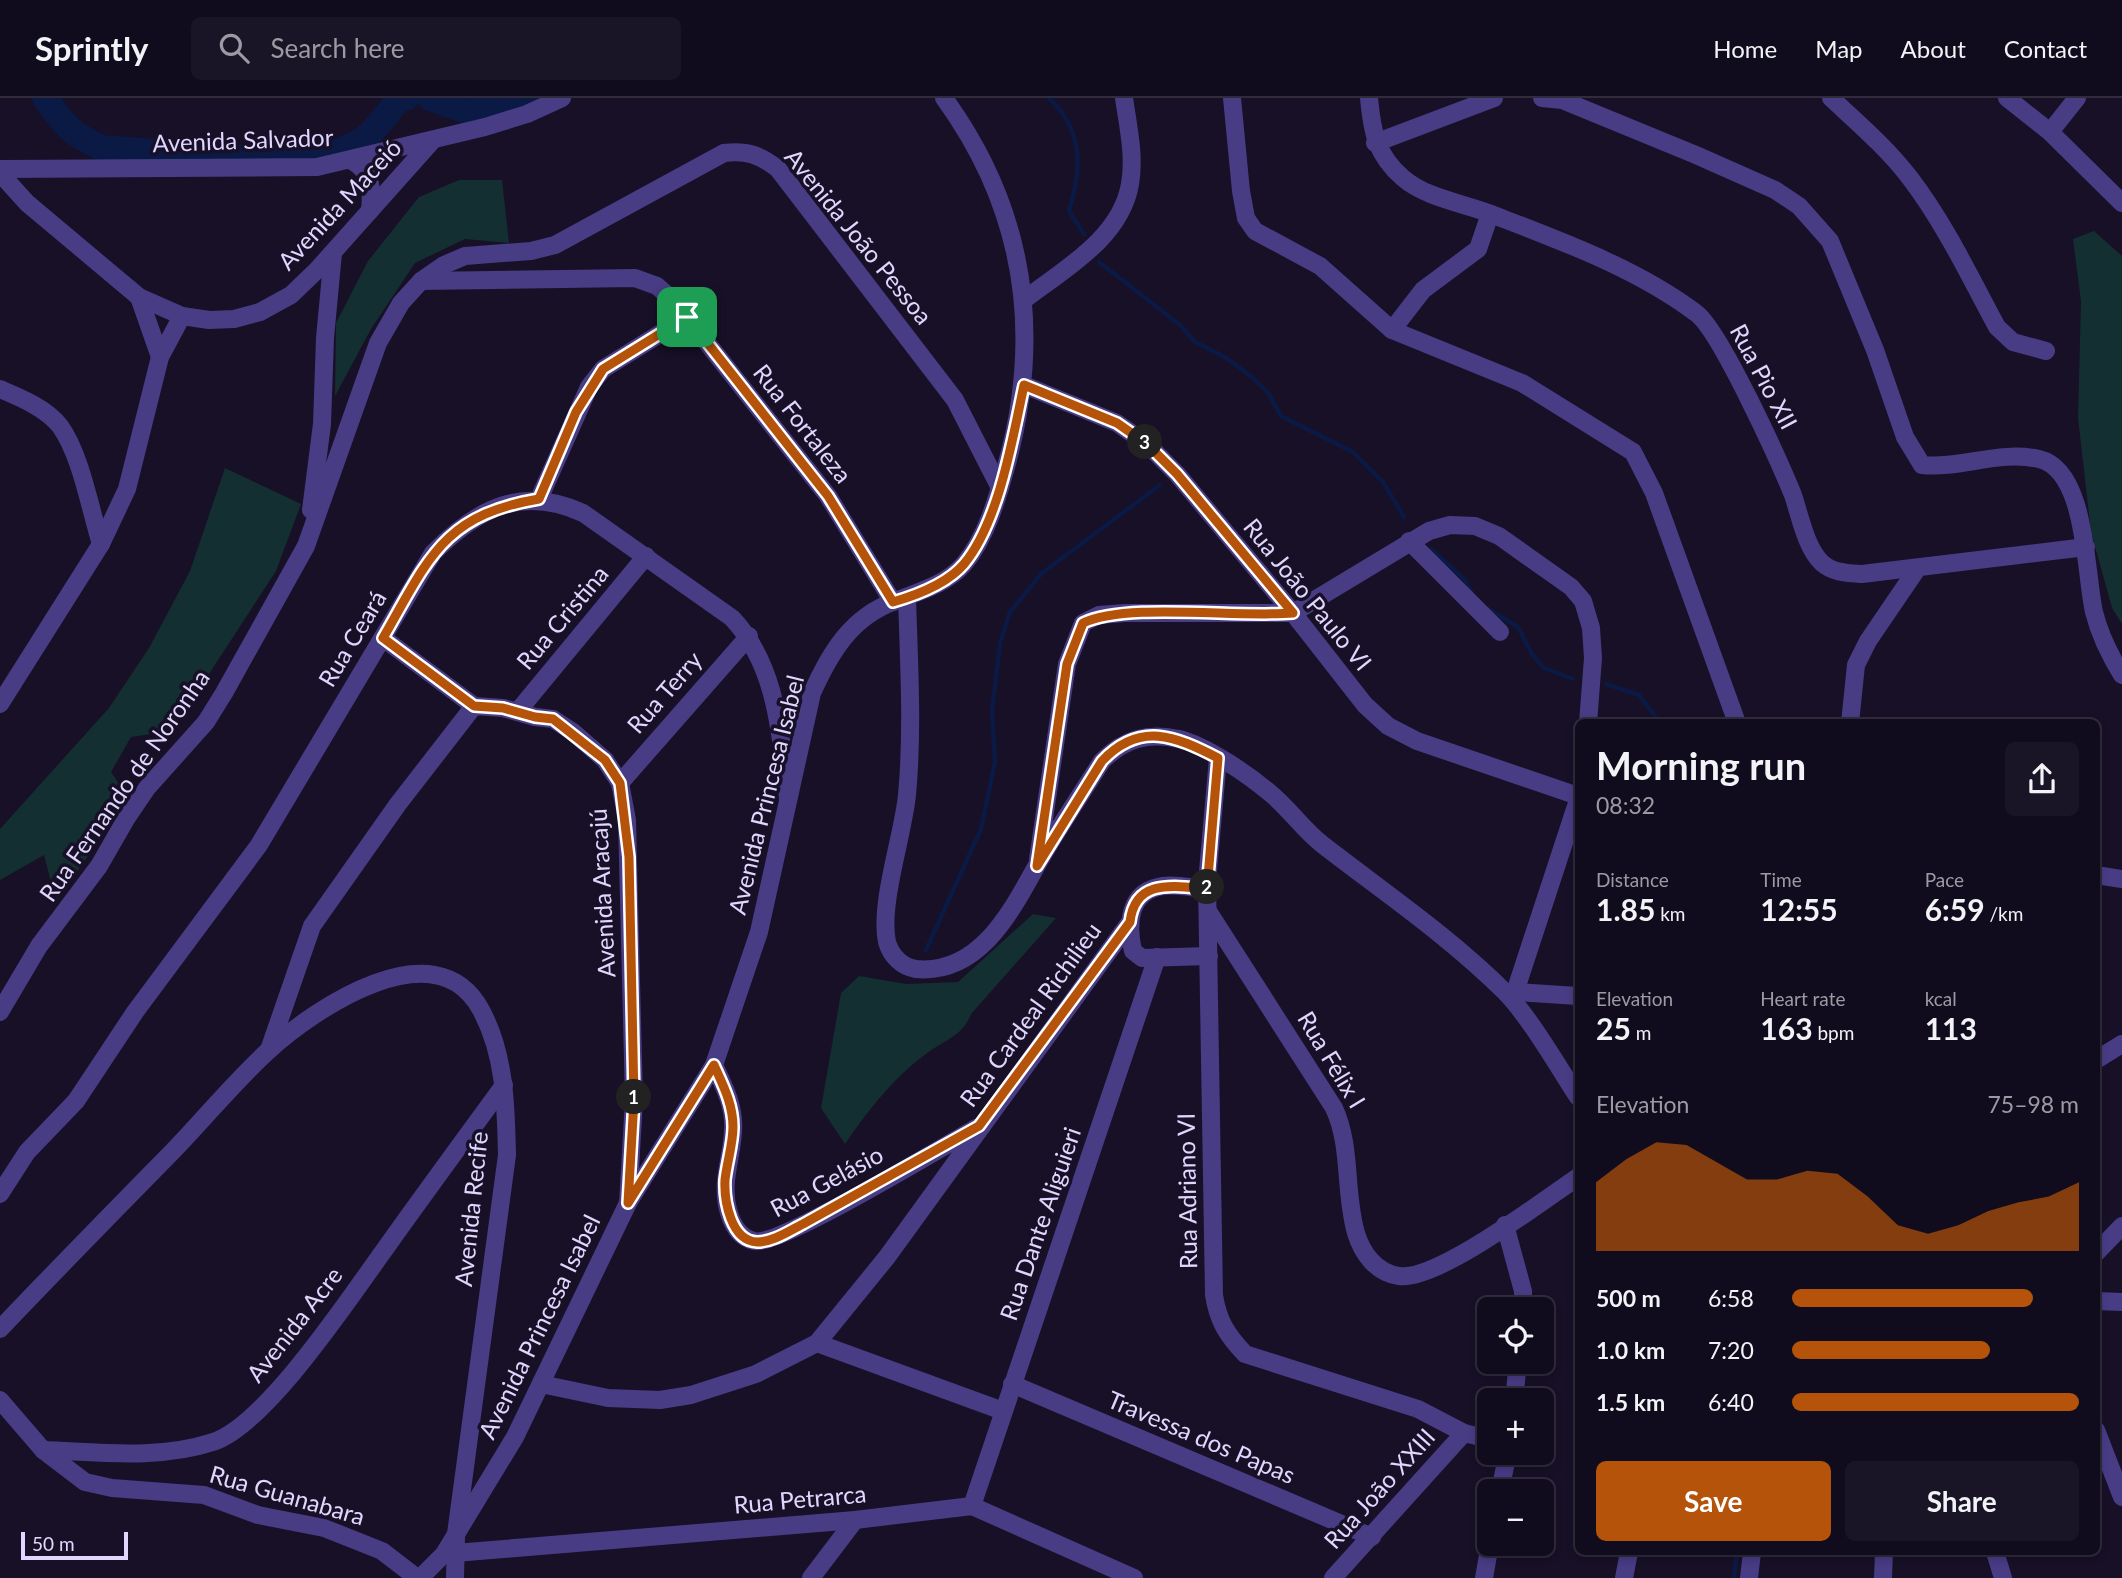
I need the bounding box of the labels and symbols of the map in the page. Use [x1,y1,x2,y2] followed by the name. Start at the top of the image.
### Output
[152,122,334,157] street label: Avenida Salvador
[271,133,407,275] street label: Avenida Maceió
[779,142,939,330] street label: Avenida João Pessoa
[657,287,717,347] pin
[1725,319,1804,434] street label: Rua Pio XII
[748,358,858,488] street label: Rua Fortaleza
[1128,424,1162,460] pin: 3
[1238,512,1378,676] street label: Rua João Paulo VI
[510,559,614,675] street label: Rua Cristina
[312,585,392,692] street label: Rua Ceará
[620,645,708,739] street label: Rua Terry
[33,664,215,907] street label: Rua Fernando de Noronha
[722,672,809,917] street label: Avenida Princesa Isabel
[583,808,620,978] street label: Avenida Aracajú
[1190,870,1224,904] pin: 2
[953,916,1106,1112] street label: Rua Cardeal Richilieu
[1292,1006,1372,1113] street label: Rua Félix I
[616,1080,652,1114] pin: 1
[1171,1113,1202,1269] street label: Rua Adriano VI
[993,1123,1086,1324] street label: Rua Dante Aliguieri
[448,1130,493,1288] street label: Avenida Recife
[765,1139,888,1222] street label: Rua Gelásio
[472,1210,606,1443] street label: Avenida Princesa Isabel
[240,1261,348,1387] street label: Avenida Acre
[1104,1384,1300,1489] street label: Travessa dos Papas
[1317,1422,1440,1554] street label: Rua João XXIII
[207,1459,368,1531] street label: Rua Guanabara
[732,1478,867,1519] street label: Rua Petrarca
[21,1529,128,1561] scale bar

